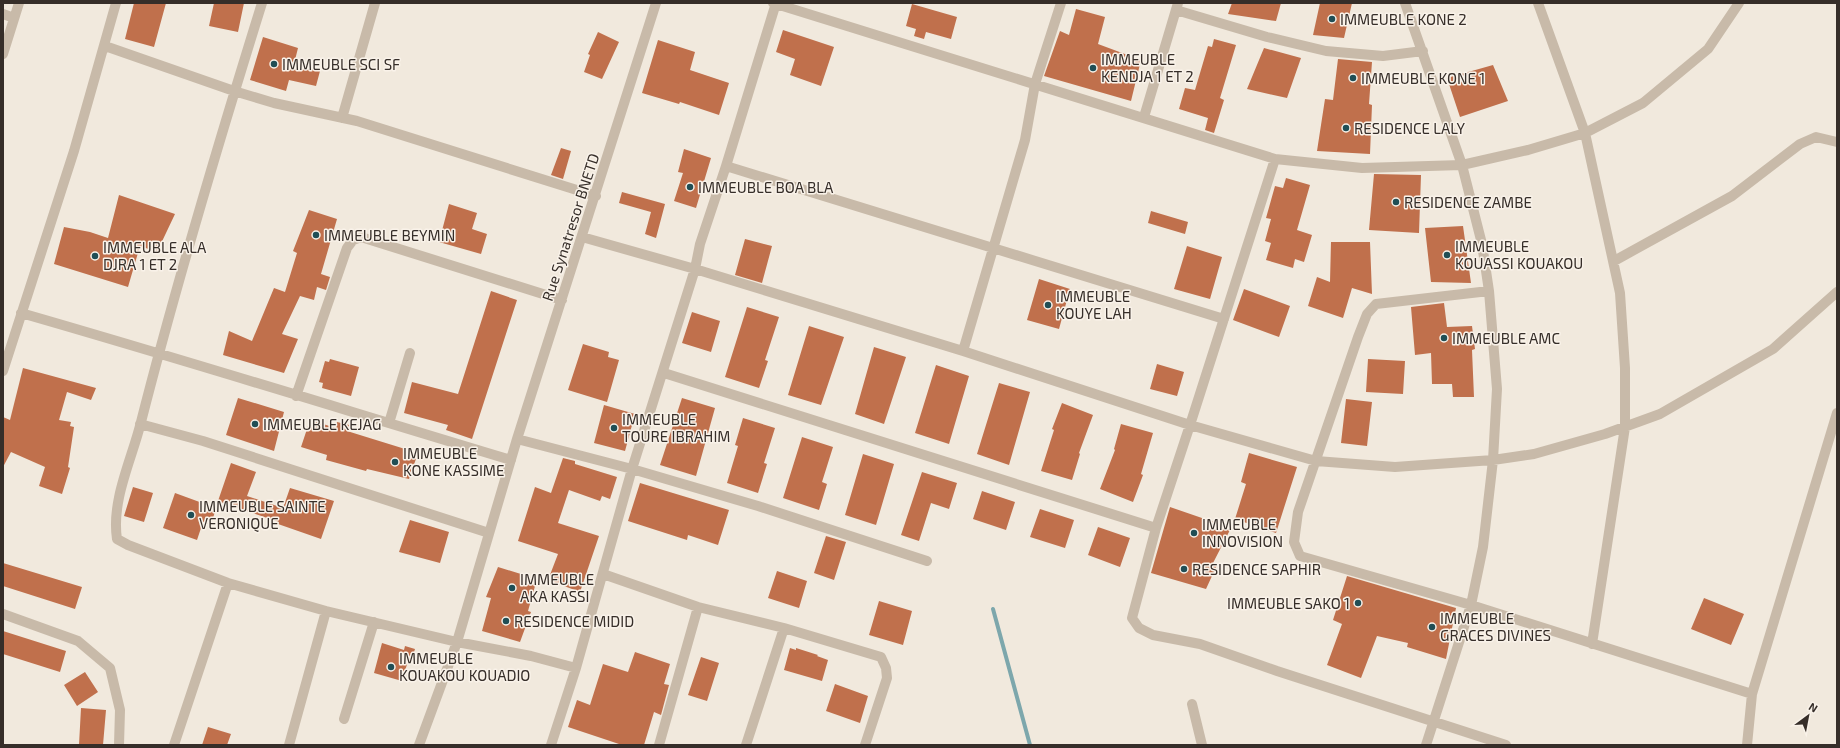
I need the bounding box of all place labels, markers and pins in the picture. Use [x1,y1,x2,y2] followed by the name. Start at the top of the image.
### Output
[1340,10,1467,28] place label: IMMEUBLE KONE 2
[1327,14,1337,24] marker: IMMEUBLE KONE 2
[1101,50,1194,85] place label: IMMEUBLE KENDJA 1 ET 2
[282,55,400,73] place label: IMMEUBLE SCI SF
[269,59,279,69] marker: IMMEUBLE SCI SF
[1088,63,1098,73] marker: IMMEUBLE KENDJA 1 ET 2
[1361,69,1485,87] place label: IMMEUBLE KONE 1
[1348,73,1358,83] marker: IMMEUBLE KONE 1
[1354,119,1466,137] place label: RESIDENCE LALY
[1341,123,1351,133] marker: RESIDENCE LALY
[698,178,834,196] place label: IMMEUBLE BOA BLA
[685,182,695,192] marker: IMMEUBLE BOA BLA
[1404,193,1532,211] place label: RESIDENCE ZAMBE
[1391,197,1401,207] marker: RESIDENCE ZAMBE
[324,226,455,244] place label: IMMEUBLE BEYMIN
[311,230,321,240] marker: IMMEUBLE BEYMIN
[1455,237,1583,272] place label: IMMEUBLE KOUASSI KOUAKOU
[103,238,207,273] place label: IMMEUBLE ALA DJRA 1 ET 2
[1442,250,1452,260] marker: IMMEUBLE KOUASSI KOUAKOU
[90,251,100,261] marker: IMMEUBLE ALA DJRA 1 ET 2
[1056,287,1132,322] place label: IMMEUBLE KOUYE LAH
[1043,300,1053,310] marker: IMMEUBLE KOUYE LAH
[1452,329,1561,347] place label: IMMEUBLE AMC
[1439,333,1449,343] marker: IMMEUBLE AMC
[622,410,730,445] place label: IMMEUBLE TOURE IBRAHIM
[263,415,381,433] place label: IMMEUBLE KEJAG
[250,419,260,429] marker: IMMEUBLE KEJAG
[609,423,619,433] marker: IMMEUBLE TOURE IBRAHIM
[403,444,504,479] place label: IMMEUBLE KONE KASSIME
[390,457,400,467] marker: IMMEUBLE KONE KASSIME
[199,497,326,533] place label: IMMEUBLE SAINTE VERONIQUE
[186,510,196,520] marker: IMMEUBLE SAINTE VERONIQUE
[1202,515,1283,550] place label: IMMEUBLE INNOVISION
[1189,528,1199,538] marker: IMMEUBLE INNOVISION
[1192,560,1321,578] place label: RESIDENCE SAPHIR
[1179,564,1189,574] marker: RESIDENCE SAPHIR
[520,570,594,605] place label: IMMEUBLE AKA KASSI
[507,583,517,593] marker: IMMEUBLE AKA KASSI
[1227,594,1350,612] place label: IMMEUBLE SAKO 1
[1353,598,1363,608] marker: IMMEUBLE SAKO 1
[1440,609,1551,644] place label: IMMEUBLE GRACES DIVINES
[514,612,634,630] place label: RESIDENCE MIDID
[501,616,511,626] marker: RESIDENCE MIDID
[1427,622,1437,632] marker: IMMEUBLE GRACES DIVINES
[399,649,530,684] place label: IMMEUBLE KOUAKOU KOUADIO
[386,662,396,672] marker: IMMEUBLE KOUAKOU KOUADIO

